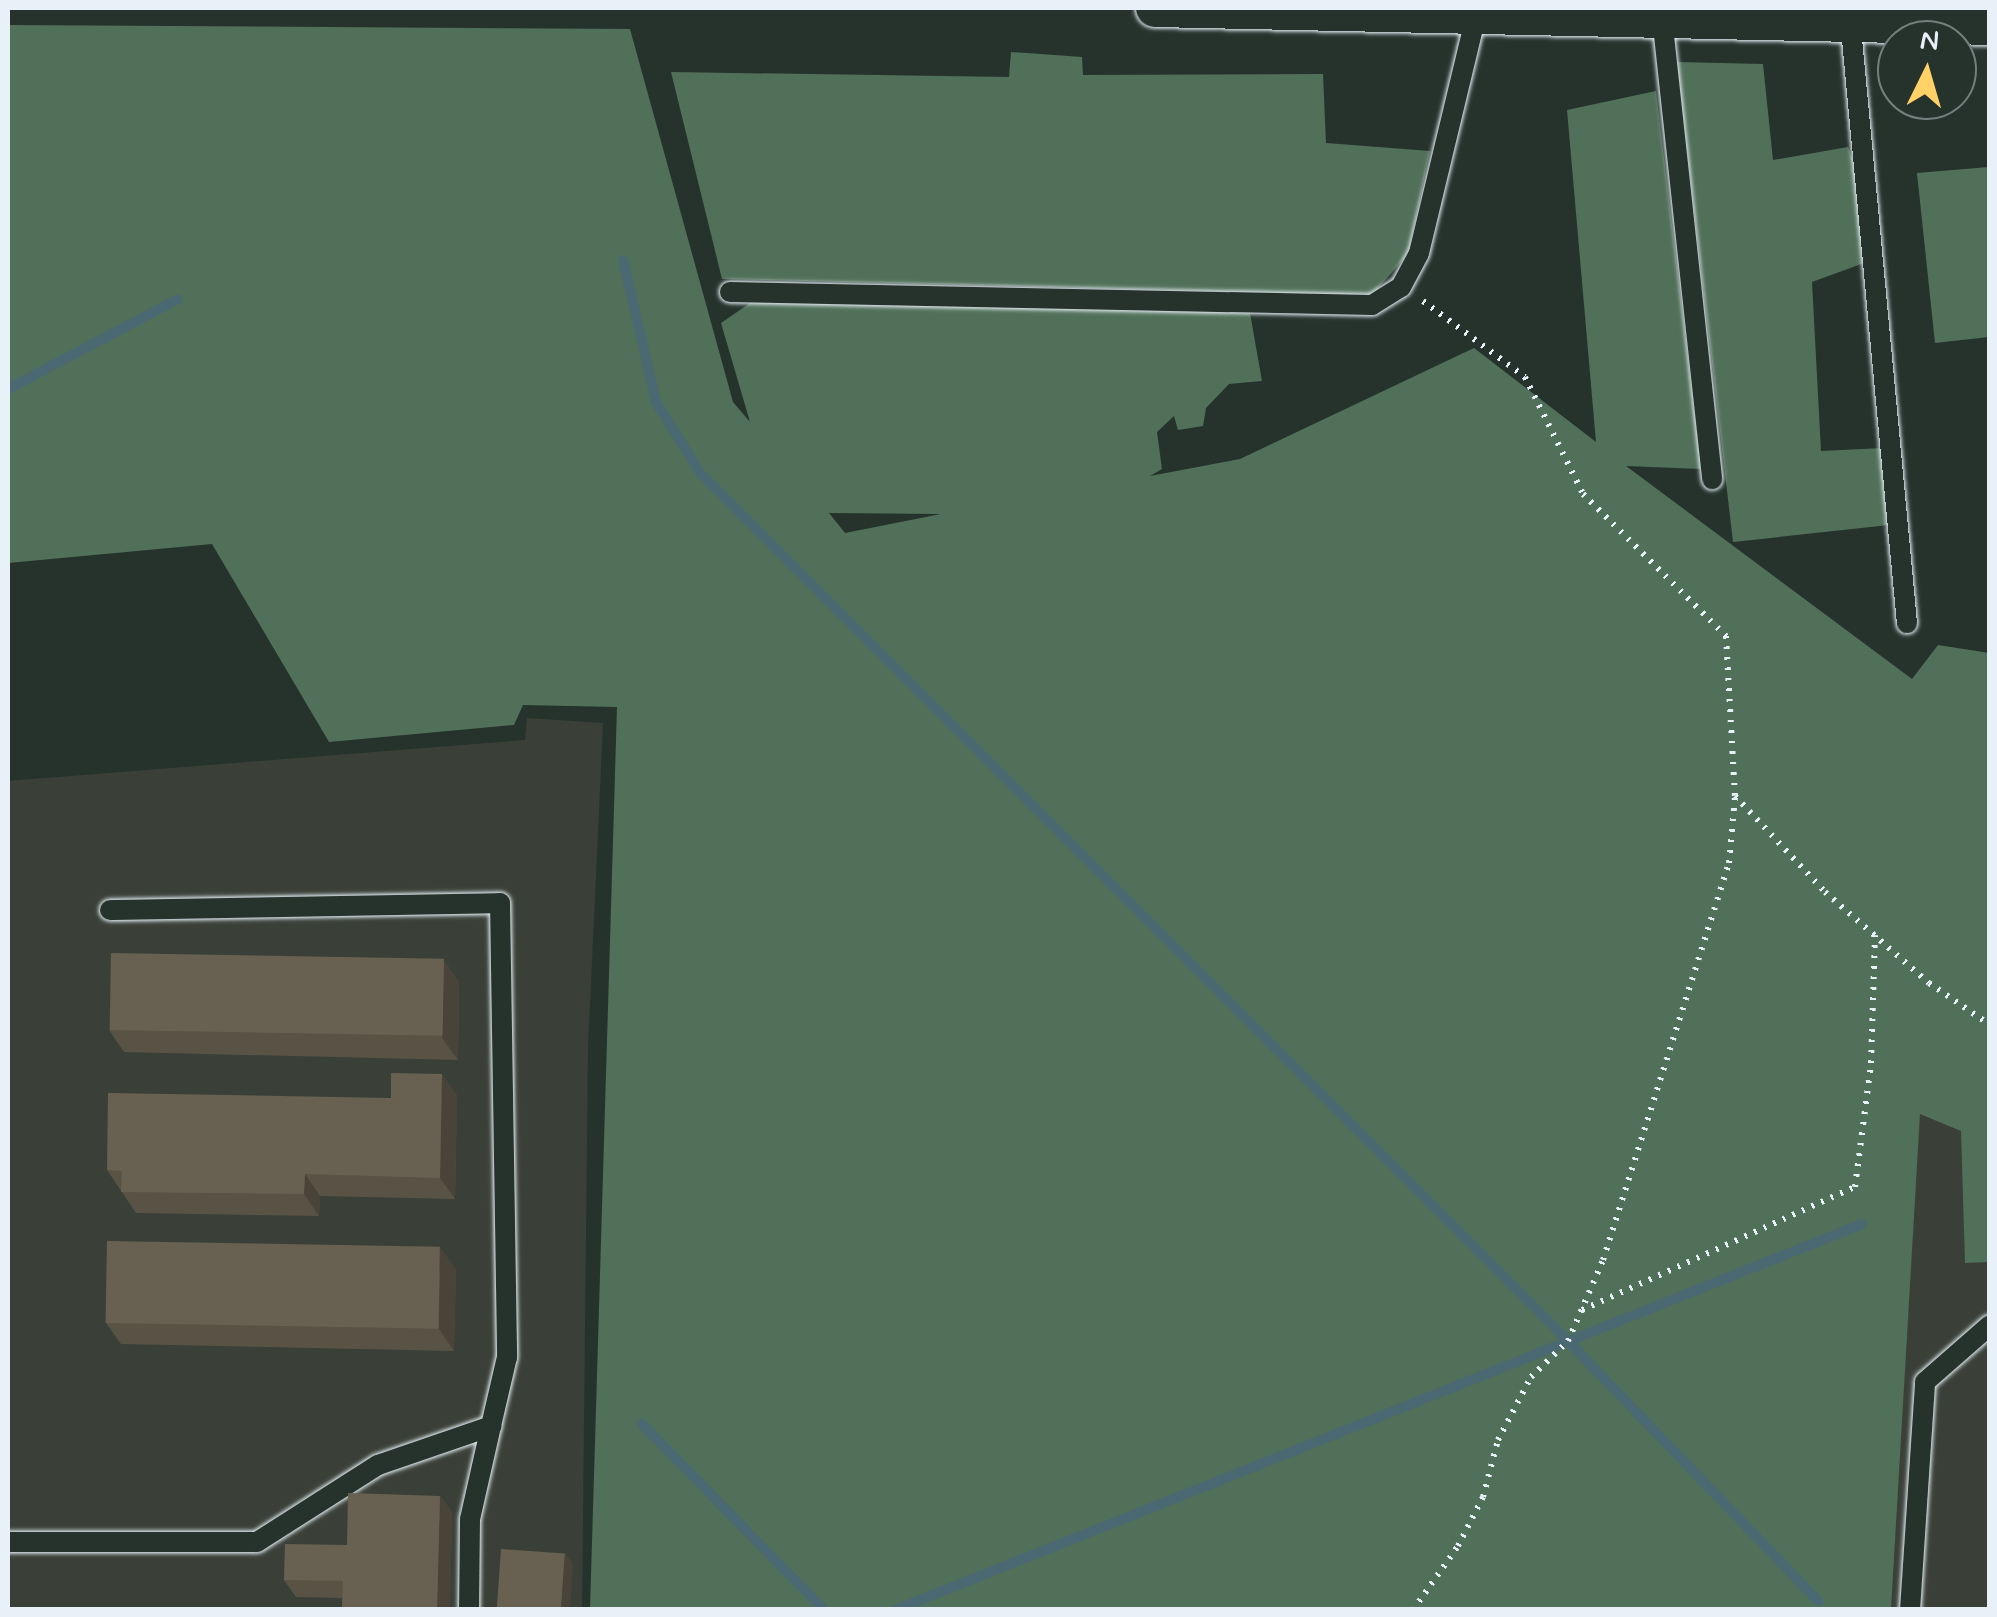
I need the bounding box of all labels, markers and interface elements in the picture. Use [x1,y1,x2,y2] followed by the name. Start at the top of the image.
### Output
[1877,20,1977,120] north arrow
[1919,22,1940,61] text: N

